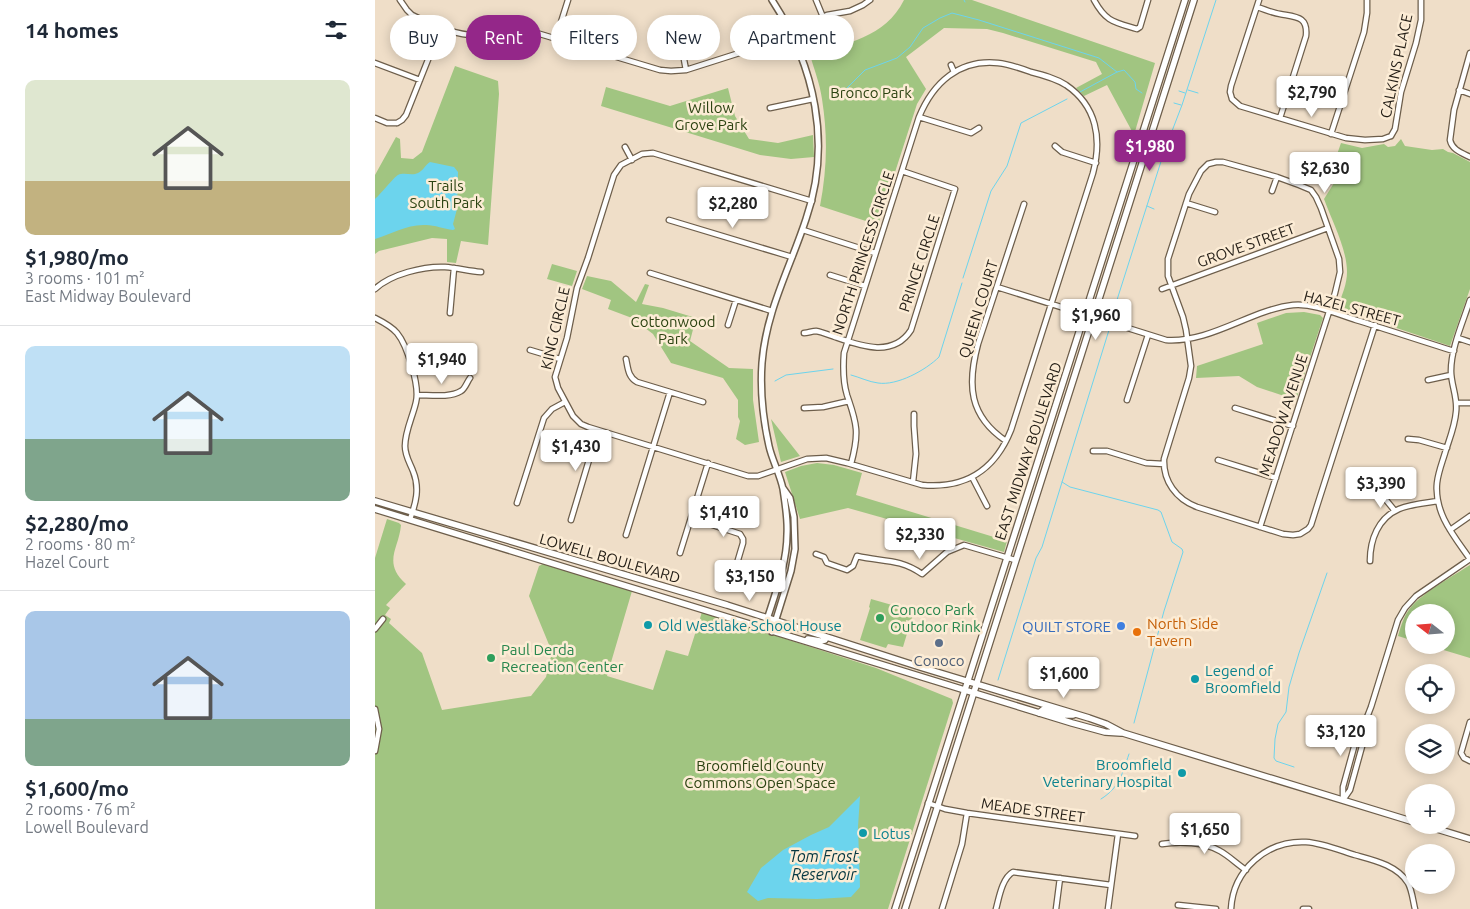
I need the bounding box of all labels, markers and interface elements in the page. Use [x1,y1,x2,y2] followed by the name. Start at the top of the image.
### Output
[1377,12,1415,120] street label: CALKINS PLACE
[390,15,456,60] chip: Buy
[466,15,541,60] chip: Rent
[551,15,637,60] chip: Filters
[647,15,720,60] chip: New
[730,15,854,60] chip: Apartment
[322,16,350,44] icon: filters
[25,18,119,42] text: 14 homes
[1271,76,1353,118] pin: $2,790
[1287,83,1337,101] text: $2,790
[830,84,912,101] park label: Bronco Park
[674,99,748,133] park label: Willow Grove Park
[143,113,233,203] icon: home
[1109,130,1191,172] pin: $1,980
[1125,137,1175,155] text: $1,980
[1284,152,1366,194] pin: $2,630
[1300,159,1350,177] text: $2,630
[828,169,898,337] street label: NORTH PRINCESS CIRCLE
[410,177,483,211] park label: Trails South Park
[692,186,774,229] pin: $2,280
[708,194,758,212] text: $2,280
[895,212,943,314] street label: PRINCE CIRCLE
[1195,219,1298,271] street label: GROVE STREET
[25,245,129,269] text: $1,980/mo
[955,257,1001,360] street label: QUEEN COURT
[25,269,145,287] text: 3 rooms · 101 m²
[537,285,573,371] street label: KING CIRCLE
[25,287,191,305] text: East Midway Boulevard
[1302,287,1403,329] street label: HAZEL STREET
[1055,298,1137,341] pin: $1,960
[1071,306,1121,324] text: $1,960
[631,313,716,347] park label: Cottonwood Park
[401,342,483,385] pin: $1,940
[417,350,467,368] text: $1,940
[1255,352,1311,478] street label: MEADOW AVENUE
[991,360,1065,542] street label: EAST MIDWAY BOULEVARD
[143,378,233,468] icon: home
[535,430,617,472] pin: $1,430
[551,437,601,455] text: $1,430
[1340,466,1422,509] pin: $3,390
[1356,474,1406,492] text: $3,390
[683,496,765,538] pin: $1,410
[699,503,749,521] text: $1,410
[25,511,129,535] text: $2,280/mo
[879,518,961,560] pin: $2,330
[895,525,945,543] text: $2,330
[538,530,682,586] street label: LOWELL BOULEVARD
[25,535,136,553] text: 2 rooms · 80 m²
[25,553,109,571] text: Hazel Court
[709,560,791,602] pin: $3,150
[725,567,775,585] text: $3,150
[890,601,981,635] place label: Conoco Park Outdoor Rink
[1405,604,1455,654] north arrow
[1405,604,1455,894] map controls
[874,612,886,624] marker: Conoco Park Outdoor Rink
[1147,615,1219,649] place label: North Side Tavern
[658,617,842,634] place label: Old Westlake School House
[1022,618,1111,635] place label: QUILT STORE
[642,619,654,631] marker: Old Westlake School House
[1115,620,1127,632] marker: QUILT STORE
[1131,626,1143,638] marker: North Side Tavern
[933,637,945,649] marker: Conoco
[501,641,624,675] place label: Paul Derda Recreation Center
[143,643,233,733] icon: home
[485,652,497,664] marker: Paul Derda Recreation Center
[913,652,965,669] place label: Conoco
[1023,656,1105,699] pin: $1,600
[1205,662,1281,696] place label: Legend of Broomfield
[1039,664,1089,682] text: $1,600
[1405,664,1455,714] button: locate
[1189,673,1201,685] marker: Legend of Broomfield
[1300,714,1382,757] pin: $3,120
[1316,722,1366,740] text: $3,120
[1405,724,1455,774] button: layers
[1043,756,1172,790] place label: Broomfield Veterinary Hospital
[684,757,836,791] park label: Broomfield County Commons Open Space
[1176,767,1188,779] marker: Broomfield Veterinary Hospital
[25,776,129,800] text: $1,600/mo
[1405,784,1455,834] button: +
[980,794,1087,826] street label: MEADE STREET
[25,800,136,818] text: 2 rooms · 76 m²
[1164,812,1246,855] pin: $1,650
[25,818,149,836] text: Lowell Boulevard
[1180,820,1230,838] text: $1,650
[873,825,910,842] place label: Lotus
[857,827,869,839] marker: Lotus
[1405,844,1455,894] button: −
[789,847,859,883] water label: Tom Frost Reservoir

